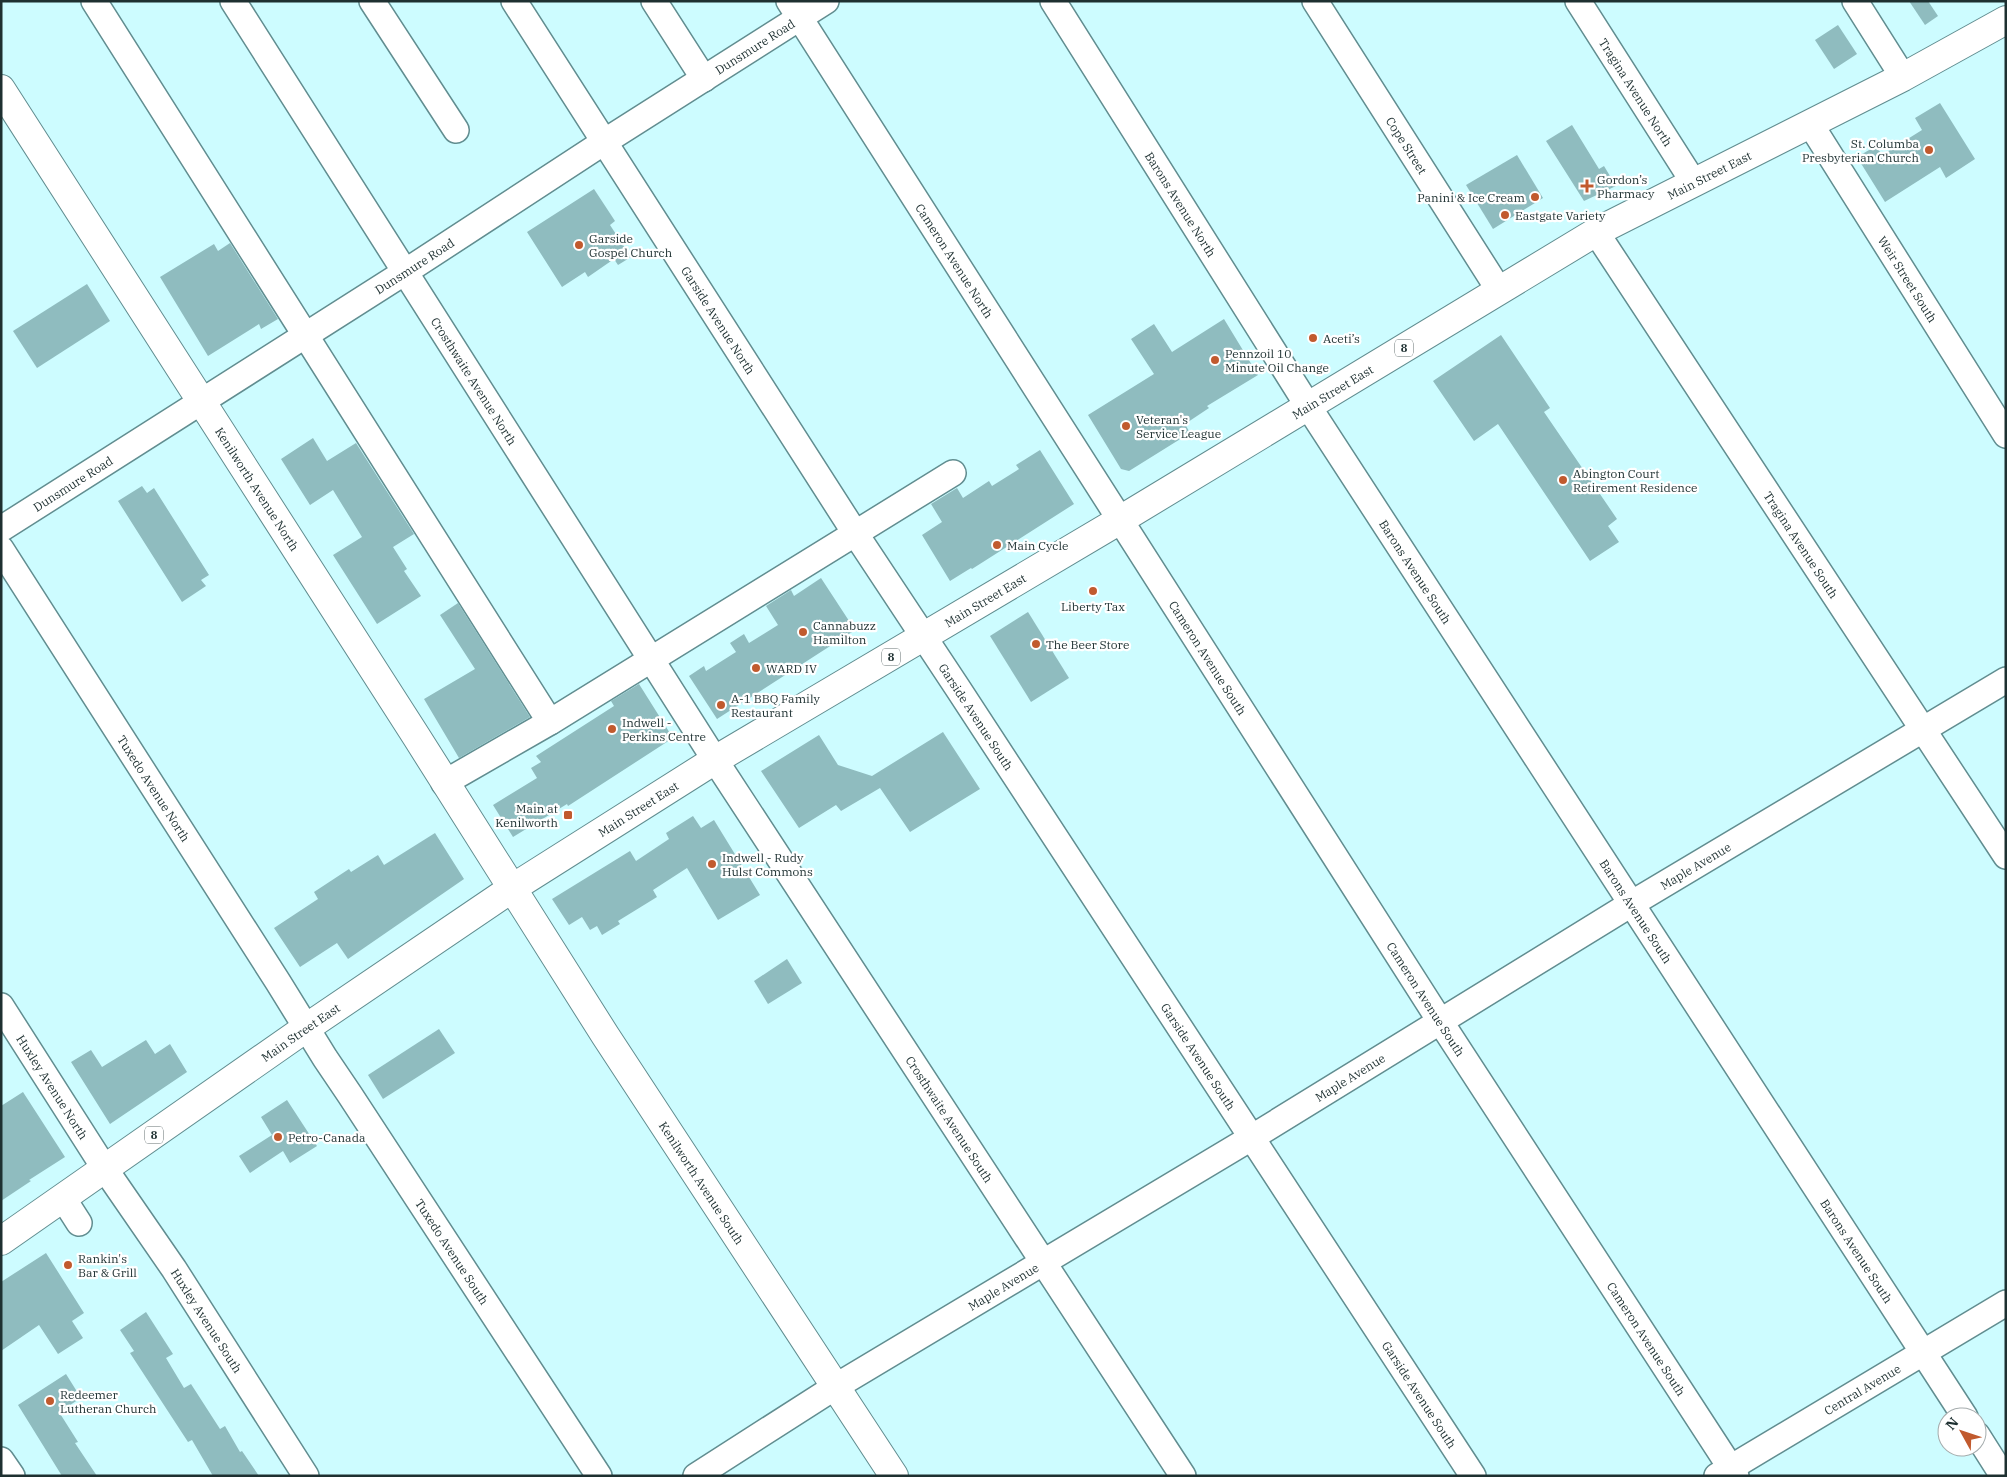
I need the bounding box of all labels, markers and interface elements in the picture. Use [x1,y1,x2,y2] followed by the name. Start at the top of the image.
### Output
[712,15,797,77] street label: Dunsmure Road
[1596,35,1676,149] street label: Tragina Avenue North
[1383,114,1431,177] street label: Cope Street
[1802,136,1919,165] place label: St. Columba Presbyterian Church
[1923,144,1935,156] marker: St. Columba Presbyterian Church
[1665,147,1754,202] street label: Main Street East
[1142,149,1220,260] street label: Barons Avenue North
[1597,172,1655,201] place label: Gordon’s Pharmacy
[1581,180,1593,192] marker: Gordon’s Pharmacy
[1417,190,1526,205] place label: Panini & Ice Cream
[1529,191,1541,203] marker: Panini & Ice Cream
[913,201,997,321] street label: Cameron Avenue North
[1515,208,1606,223] place label: Eastgate Variety
[1499,209,1511,221] marker: Eastgate Variety
[589,231,673,260] place label: Garside Gospel Church
[1875,233,1941,325] street label: Weir Street South
[372,235,457,297] street label: Dunsmure Road
[573,239,585,251] marker: Garside Gospel Church
[678,263,759,377] street label: Garside Avenue North
[428,314,521,448] street label: Crosthwaite Avenue North
[1323,331,1360,346] place label: Aceti’s
[1307,332,1319,344] marker: Aceti’s
[1395,339,1413,356] road number: 8
[1225,346,1329,375] place label: Pennzoil 10 Minute Oil Change
[1209,354,1221,366] marker: Pennzoil 10 Minute Oil Change
[1289,361,1376,422] street label: Main Street East
[1136,412,1221,441] place label: Veteran's Service League
[1120,420,1132,432] marker: Veteran's Service League
[212,424,303,554] street label: Kenilworth Avenue North
[30,452,115,514] street label: Dunsmure Road
[1573,466,1698,495] place label: Abington Court Retirement Residence
[1557,474,1569,486] marker: Abington Court Retirement Residence
[1761,488,1842,601] street label: Tragina Avenue South
[1376,517,1455,627] street label: Barons Avenue South
[1007,538,1069,553] place label: Main Cycle
[991,539,1003,551] marker: Main Cycle
[942,570,1029,630] street label: Main Street East
[1087,585,1099,597] marker: Liberty Tax
[1166,598,1250,718] street label: Cameron Avenue South
[1061,599,1125,614] place label: Liberty Tax
[813,618,876,647] place label: Cannabuzz Hamilton
[797,626,809,638] marker: Cannabuzz Hamilton
[1046,637,1129,652] place label: The Beer Store
[1030,638,1042,650] marker: The Beer Store
[882,649,900,666] road number: 8
[936,660,1017,773] street label: Garside Avenue South
[766,661,817,676] place label: WARD IV
[750,662,762,674] marker: WARD IV
[731,691,820,720] place label: A-1 BBQ Family Restaurant
[715,699,727,711] marker: A-1 BBQ Family Restaurant
[622,715,706,744] place label: Indwell - Perkins Centre
[606,723,618,735] marker: Indwell - Perkins Centre
[115,732,194,845] street label: Tuxedo Avenue North
[595,778,681,840] street label: Main Street East
[495,801,559,830] place label: Main at Kenilworth
[562,809,574,821] marker: Main at Kenilworth
[1657,839,1733,892] street label: Maple Avenue
[722,850,813,879] place label: Indwell - Rudy Hulst Commons
[1597,856,1676,966] street label: Barons Avenue South
[706,858,718,870] marker: Indwell - Rudy Hulst Commons
[1384,939,1469,1059] street label: Cameron Avenue South
[258,1000,343,1065] street label: Main Street East
[1158,1000,1239,1113] street label: Garside Avenue South
[14,1032,92,1142] street label: Huxley Avenue North
[1312,1050,1388,1104] street label: Maple Avenue
[903,1053,997,1186] street label: Crosthwaite Avenue South
[656,1118,748,1247] street label: Kenilworth Avenue South
[145,1126,163,1144] road number: 8
[288,1130,366,1145] place label: Petro-Canada
[272,1131,284,1143] marker: Petro-Canada
[412,1196,492,1308] street label: Tuxedo Avenue South
[1818,1196,1896,1306] street label: Barons Avenue South
[78,1251,137,1280] place label: Rankin's Bar & Grill
[62,1259,74,1271] marker: Rankin's Bar & Grill
[965,1260,1041,1313] street label: Maple Avenue
[168,1266,246,1376] street label: Huxley Avenue South
[1604,1279,1689,1399] street label: Cameron Avenue South
[1379,1338,1460,1451] street label: Garside Avenue South
[1821,1361,1903,1418] street label: Central Avenue
[60,1387,157,1416] place label: Redeemer Lutheran Church
[44,1395,56,1407] marker: Redeemer Lutheran Church
[1937,1407,1987,1457] north arrow
[1942,1414,1962,1434] text: N

